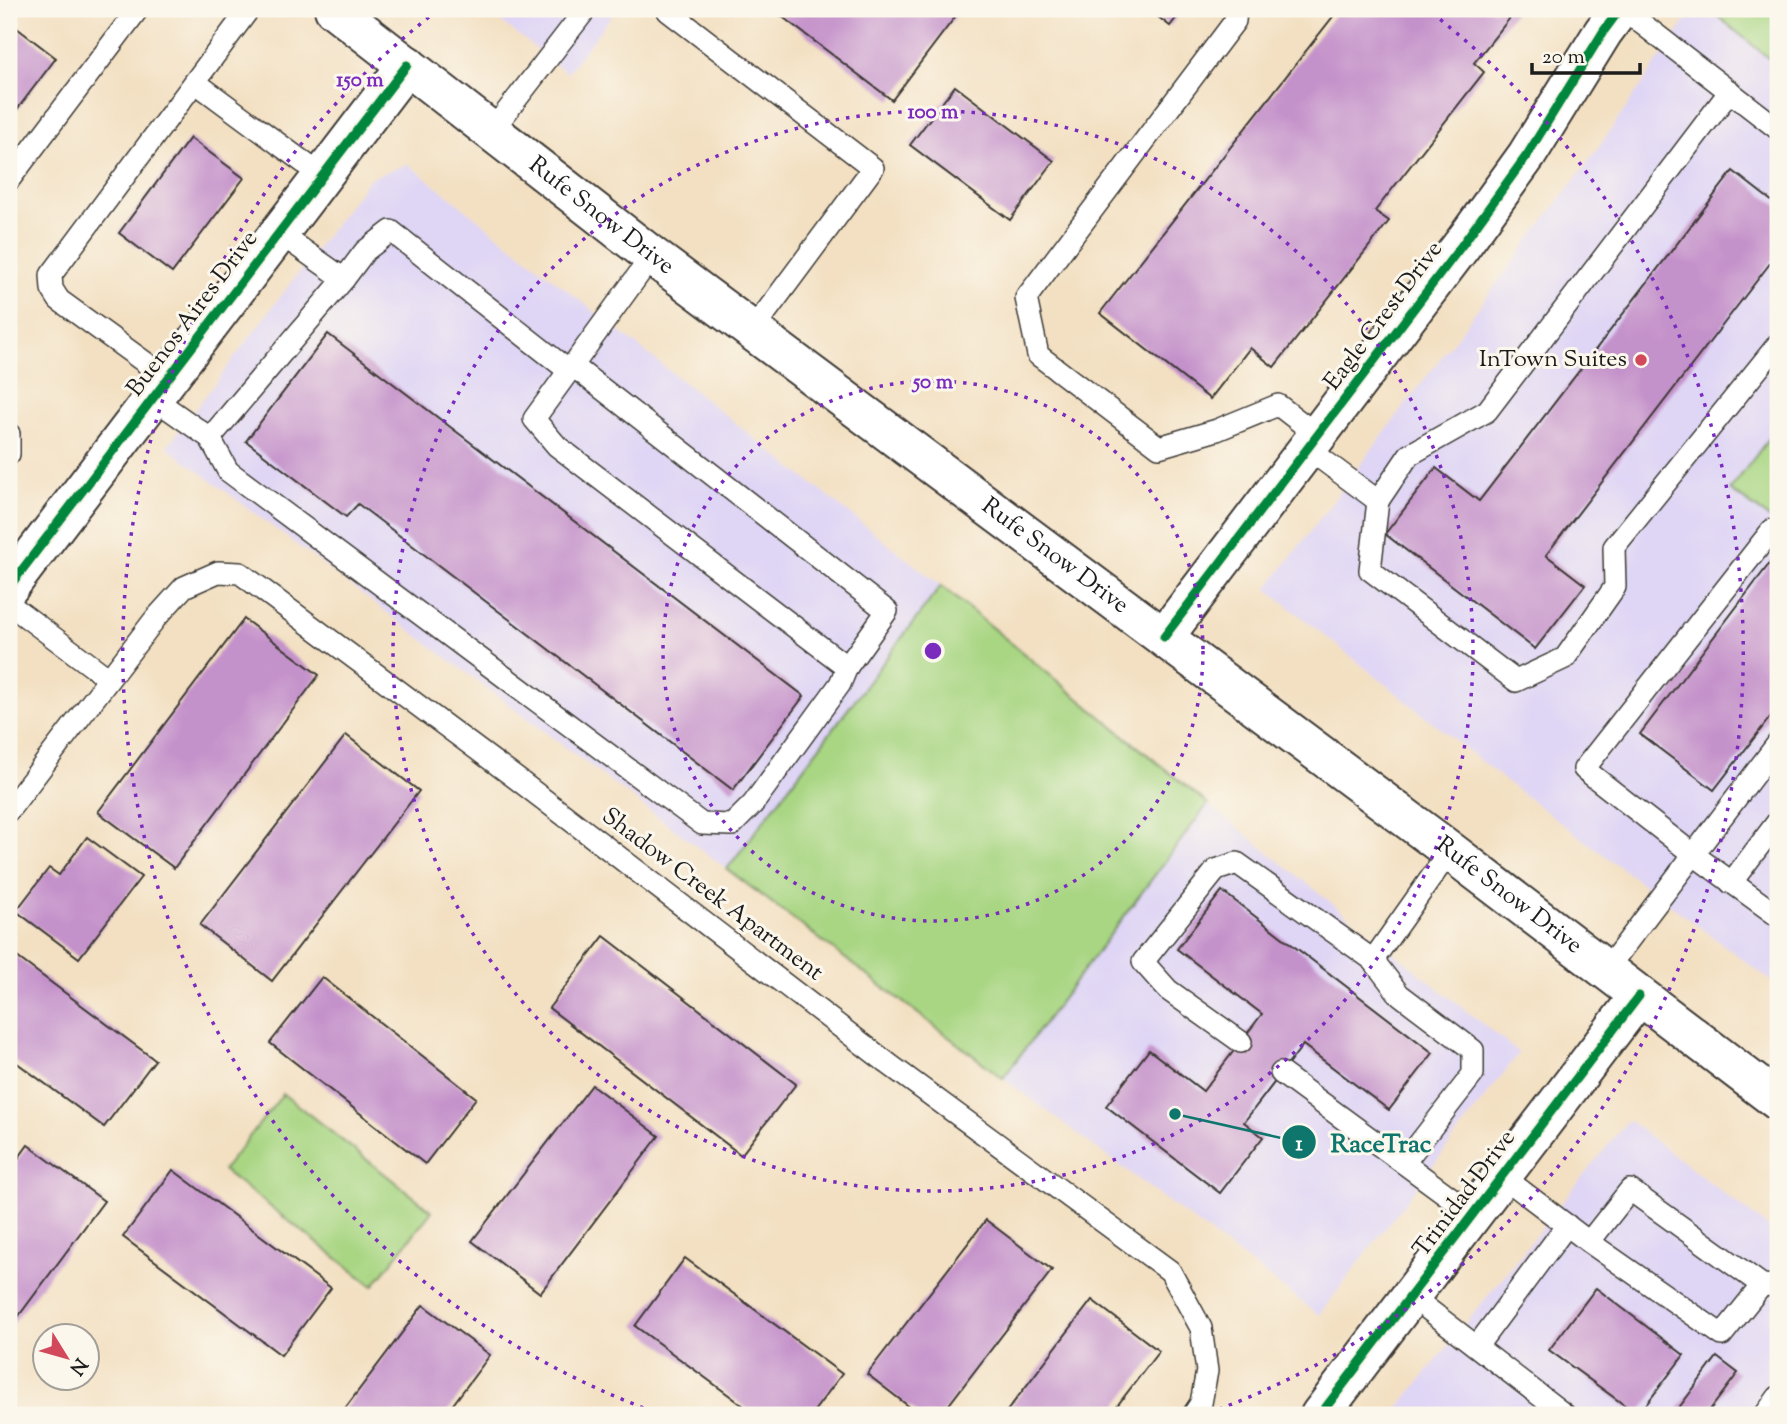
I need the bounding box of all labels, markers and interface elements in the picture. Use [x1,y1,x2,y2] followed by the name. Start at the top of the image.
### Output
[1532,32,1640,76] scale bar
[1542,43,1585,73] text: 20 m
[336,66,384,96] text: 150 m
[908,98,959,128] text: 100 m
[521,149,681,284] street label: Rufe Snow Drive
[119,224,267,404] street label: Buenos Aires Drive
[1316,234,1452,398] street label: Eagle Crest Drive
[1479,343,1627,377] place label: InTown Suites
[1633,352,1649,368] marker: InTown Suites
[911,368,954,398] text: 50 m
[974,490,1135,623] street label: Rufe Snow Drive
[921,639,945,663] centre of rings
[594,800,830,990] street label: Shadow Creek Apartment
[1429,829,1589,963] street label: Rufe Snow Drive
[1281,1119,1445,1166] callout: RaceTrac
[1406,1123,1524,1265] street label: Trinidad Drive
[1331,1127,1432,1164] text: RaceTrac
[1295,1130,1303,1160] text: 1
[32,1322,102,1392] north arrow
[62,1352,93,1380] text: N

